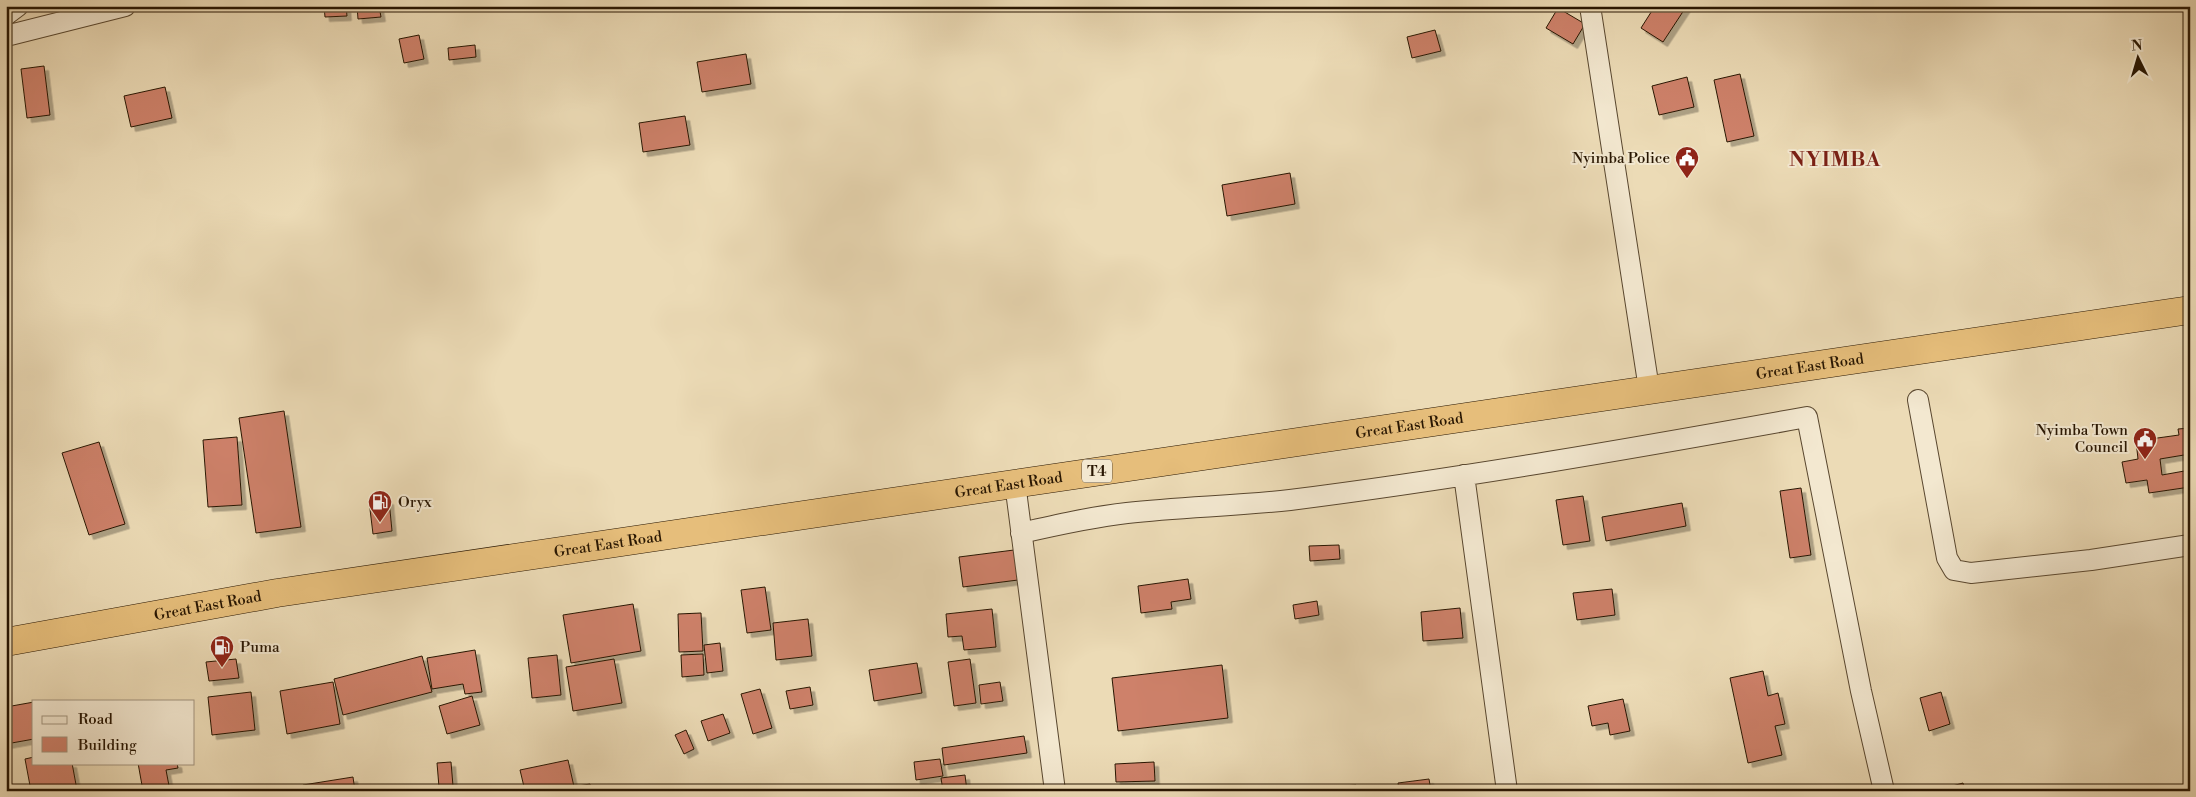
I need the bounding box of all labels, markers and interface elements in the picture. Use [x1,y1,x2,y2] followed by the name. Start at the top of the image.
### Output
[2114,32,2164,82] north arrow
[2131,37,2143,55] text: N
[1674,145,1700,179] public building icon: Nyimba Police
[1789,148,1881,173] district label: NYIMBA
[1572,149,1670,168] place label: Nyimba Police
[1755,349,1866,384] street label: Great East Road
[1354,409,1465,443] street label: Great East Road
[2036,421,2129,457] place label: Nyimba Town Council
[2132,426,2158,460] public building icon: Nyimba Town Council
[1082,460,1112,482] road number: T4
[953,468,1064,503] street label: Great East Road
[367,489,393,523] fuel station icon: Oryx
[398,493,432,512] place label: Oryx
[553,527,664,562] street label: Great East Road
[153,587,264,625] street label: Great East Road
[209,634,235,668] fuel station icon: Puma
[240,638,280,657] place label: Puma
[32,700,195,764] legend
[78,710,113,729] text: Road
[77,736,137,755] text: Building

